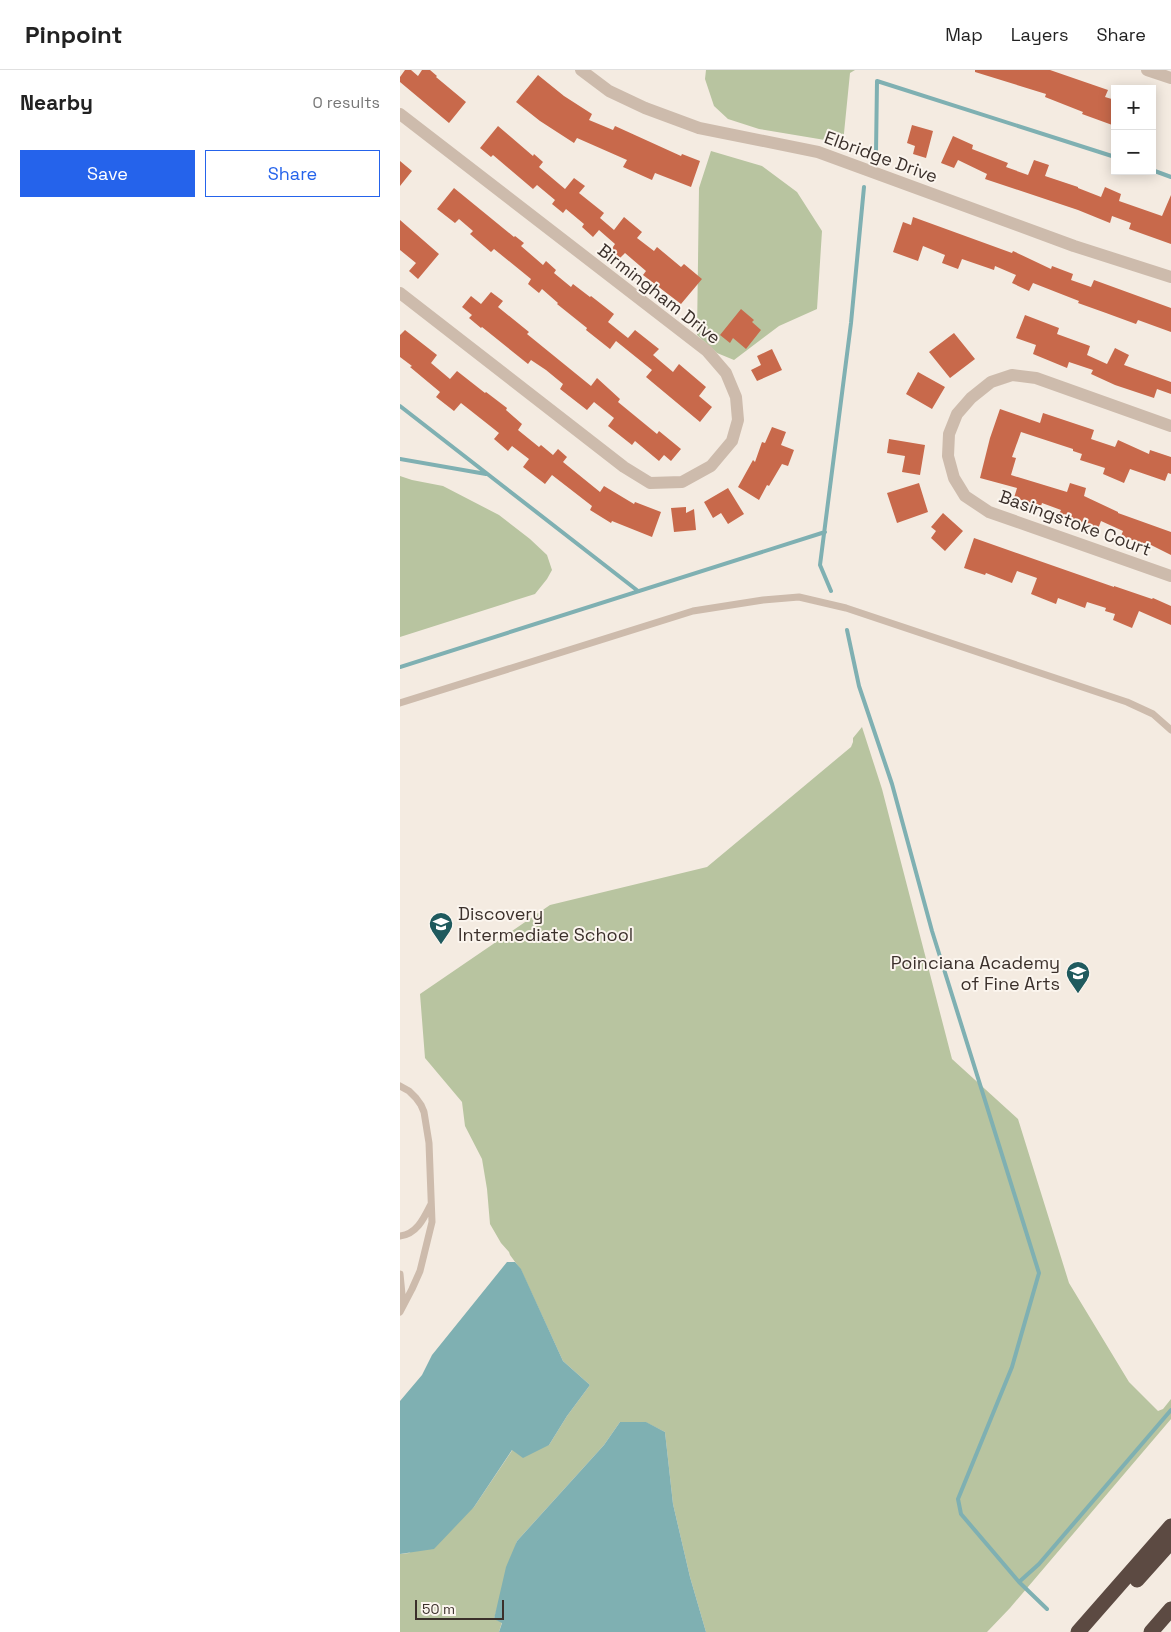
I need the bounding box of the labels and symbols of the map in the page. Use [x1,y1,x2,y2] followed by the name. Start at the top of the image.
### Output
[821,125,941,188] street label: Elbridge Drive
[593,238,726,349] street label: Birmingham Drive
[996,484,1154,561] street label: Basingstoke Court
[458,902,633,946] place label: Discovery Intermediate School
[428,911,454,945] school or university icon: Discovery Intermediate School
[891,951,1060,995] place label: Poinciana Academy of Fine Arts
[1065,960,1091,994] school or university icon: Poinciana Academy of Fine Arts
[415,1597,504,1620] scale bar

